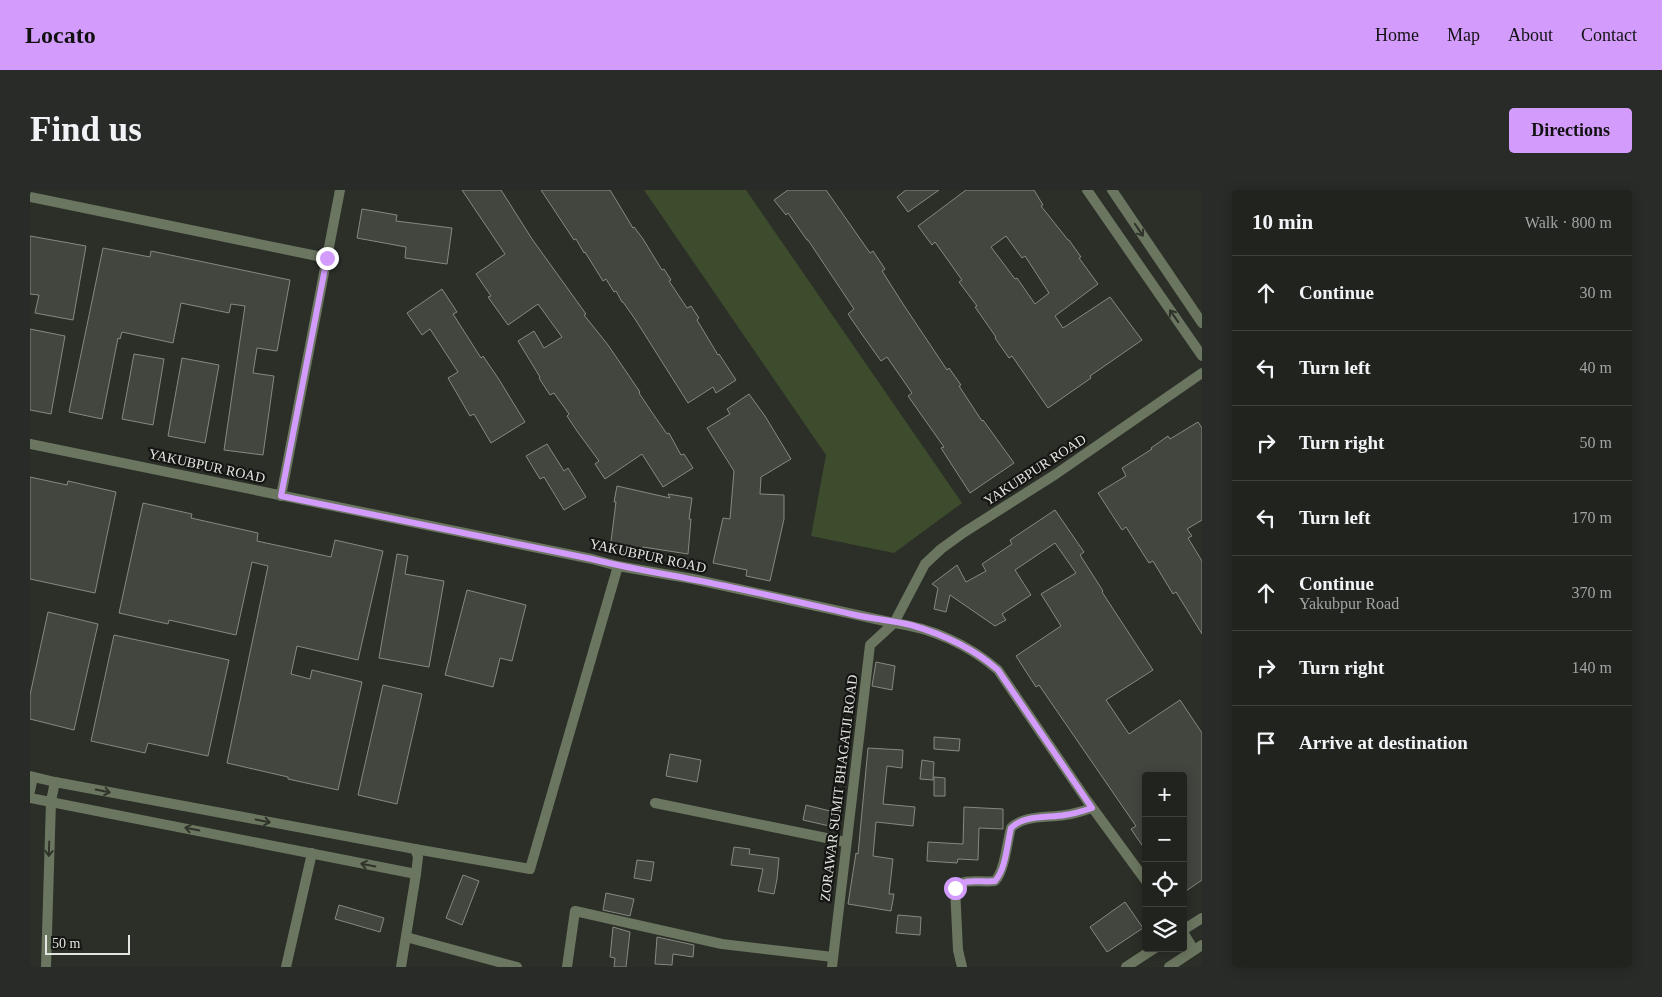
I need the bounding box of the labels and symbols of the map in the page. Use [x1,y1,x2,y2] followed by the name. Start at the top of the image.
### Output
[1134,223,1144,237] one-way arrow
[316,247,339,270] route end
[1169,309,1179,323] one-way arrow
[981,431,1089,509] street label: YAKUBPUR ROAD
[147,446,267,486] street label: YAKUBPUR ROAD
[588,536,708,576] street label: YAKUBPUR ROAD
[818,674,860,902] street label: ZORAWAR SUMIT BHAGATJI ROAD
[95,787,111,796] one-way arrow
[254,816,270,826] one-way arrow
[184,824,200,833] one-way arrow
[44,841,54,857] one-way arrow
[361,859,377,869] one-way arrow
[944,877,967,900] route start
[45,932,130,955] scale bar

